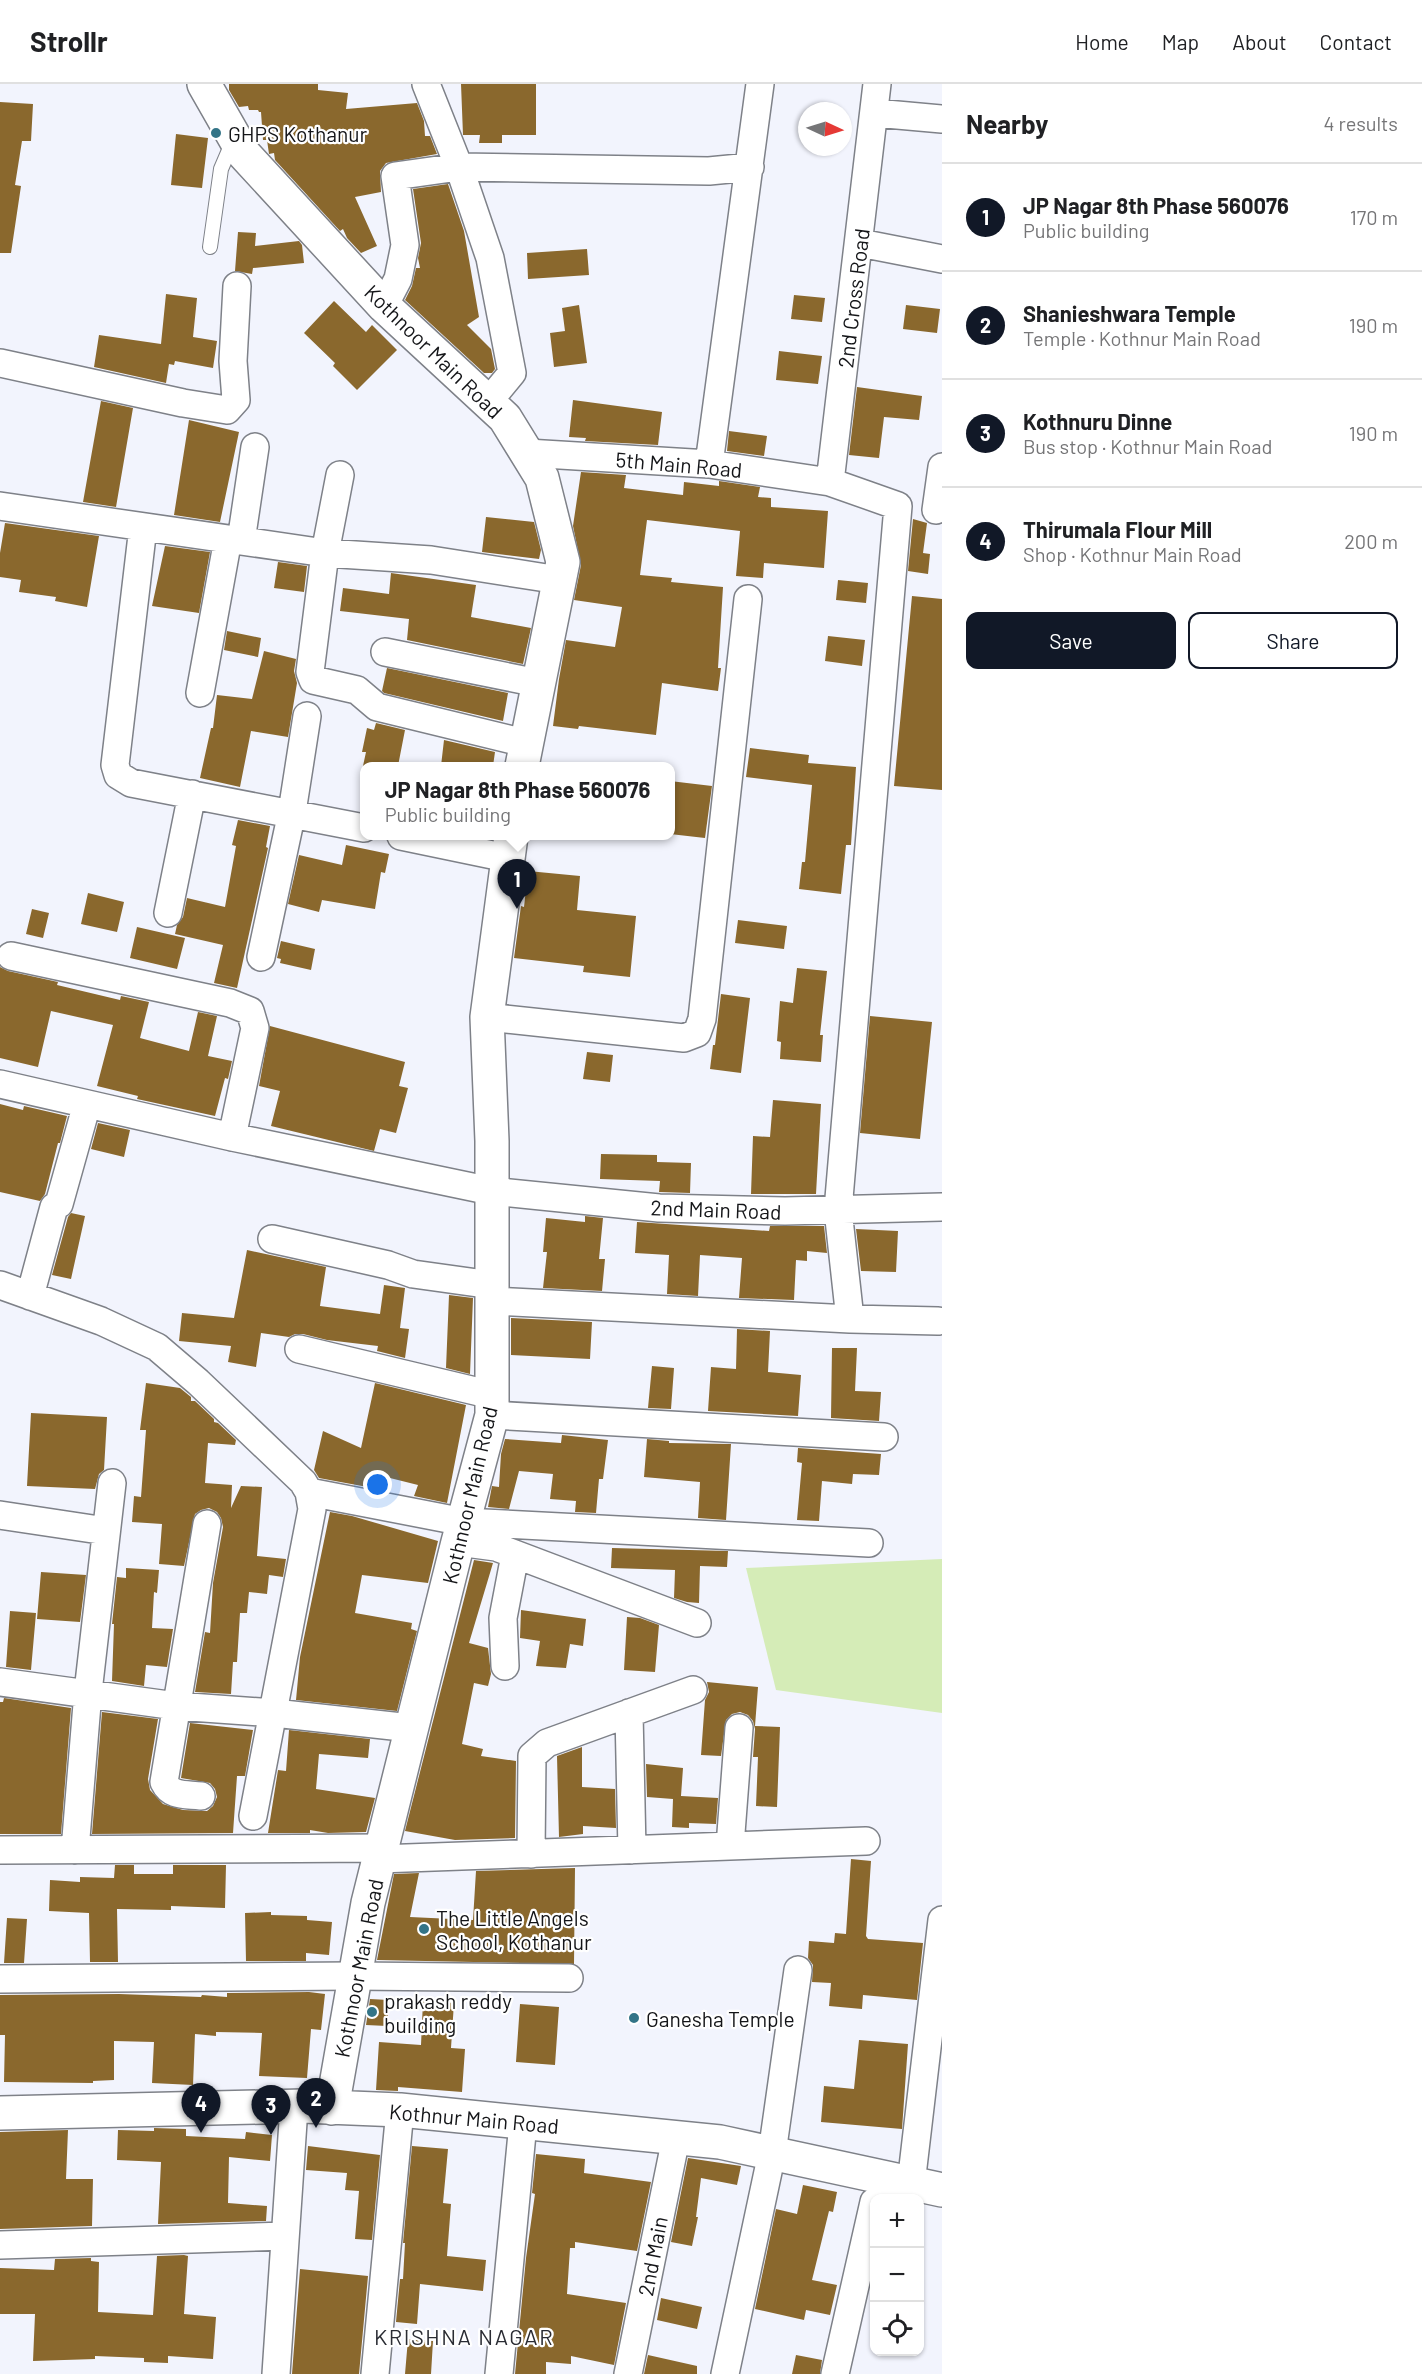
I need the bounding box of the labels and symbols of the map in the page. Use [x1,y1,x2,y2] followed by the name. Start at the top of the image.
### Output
[798,102,852,156] north arrow
[228,121,368,146] place label: GHPS Kothanur
[209,126,223,140] marker: GHPS Kothanur
[832,227,874,369] street label: 2nd Cross Road
[360,279,508,423] street label: Kothnoor Main Road
[615,446,743,482] street label: 5th Main Road
[498,860,536,909] pin: 1
[650,1194,782,1224] street label: 2nd Main Road
[436,1404,502,1586] street label: Kothnoor Main Road
[363,1470,392,1499] your location
[328,1876,388,2060] street label: Kothnoor Main Road
[436,1905,592,1954] place label: The Little Angels School, Kothanur
[417,1922,431,1936] marker: The Little Angels School, Kothanur
[384,1988,512,2037] place label: prakash reddy building
[365,2005,379,2019] marker: prakash reddy building
[646,2006,795,2031] place label: Ganesha Temple
[627,2011,641,2025] marker: Ganesha Temple
[296,2078,336,2128] pin: 2
[182,2084,220,2133] pin: 4
[252,2086,290,2135] pin: 3
[388,2098,560,2138] street label: Kothnur Main Road
[632,2214,672,2298] street label: 2nd Main
[374,2323,554,2349] district label: KRISHNA NAGAR

